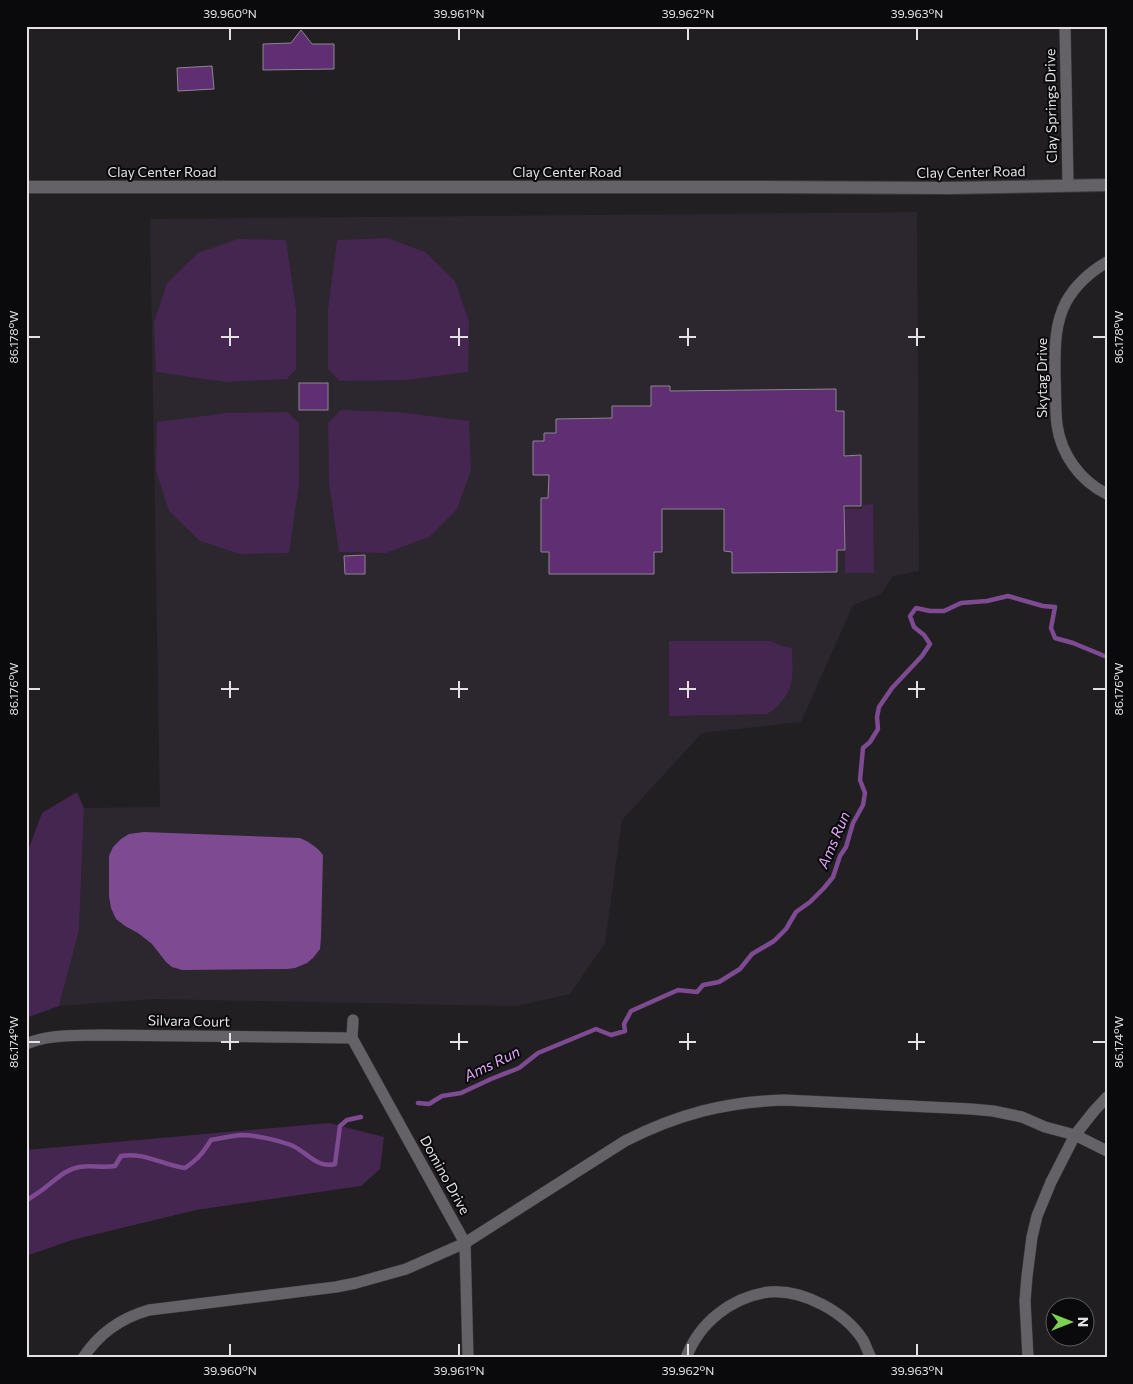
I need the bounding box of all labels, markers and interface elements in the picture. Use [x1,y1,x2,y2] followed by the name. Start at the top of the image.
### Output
[203,6,257,20] text: 39.960°N
[433,6,485,20] text: 39.961°N
[662,6,714,20] text: 39.962°N
[891,6,943,20] text: 39.963°N
[1041,49,1060,163] street label: Clay Springs Drive
[916,162,1026,181] street label: Clay Center Road
[107,163,217,180] street label: Clay Center Road
[512,163,622,180] street label: Clay Center Road
[6,311,20,363] text: 86.178°W
[1111,311,1125,363] text: 86.178°W
[1033,338,1050,418] street label: Skytag Drive
[6,663,20,715] text: 86.176°W
[1111,663,1125,715] text: 86.176°W
[813,808,853,872] water label: Ams Run
[148,1011,231,1030] street label: Silvara Court
[6,1016,20,1068] text: 86.174°W
[1111,1016,1125,1068] text: 86.174°W
[460,1042,523,1085] water label: Ams Run
[417,1132,474,1217] street label: Domino Drive
[1046,1296,1096,1346] north arrow
[1075,1317,1092,1327] text: N
[203,1363,257,1377] text: 39.960°N
[433,1363,485,1377] text: 39.961°N
[662,1363,714,1377] text: 39.962°N
[891,1363,943,1377] text: 39.963°N

